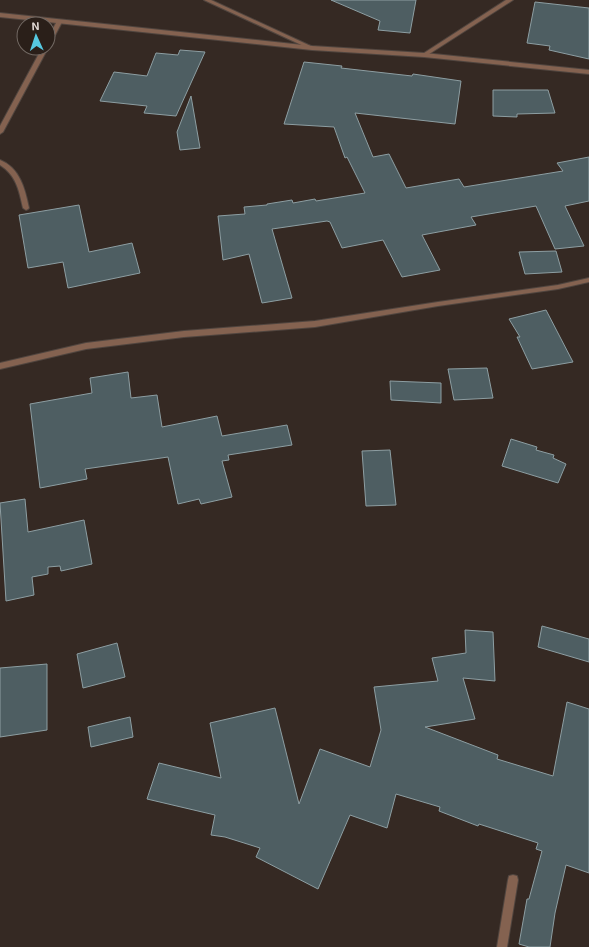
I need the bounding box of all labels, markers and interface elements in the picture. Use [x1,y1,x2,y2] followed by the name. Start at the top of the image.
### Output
[16,16,56,56] north arrow
[31,19,40,32] text: N

